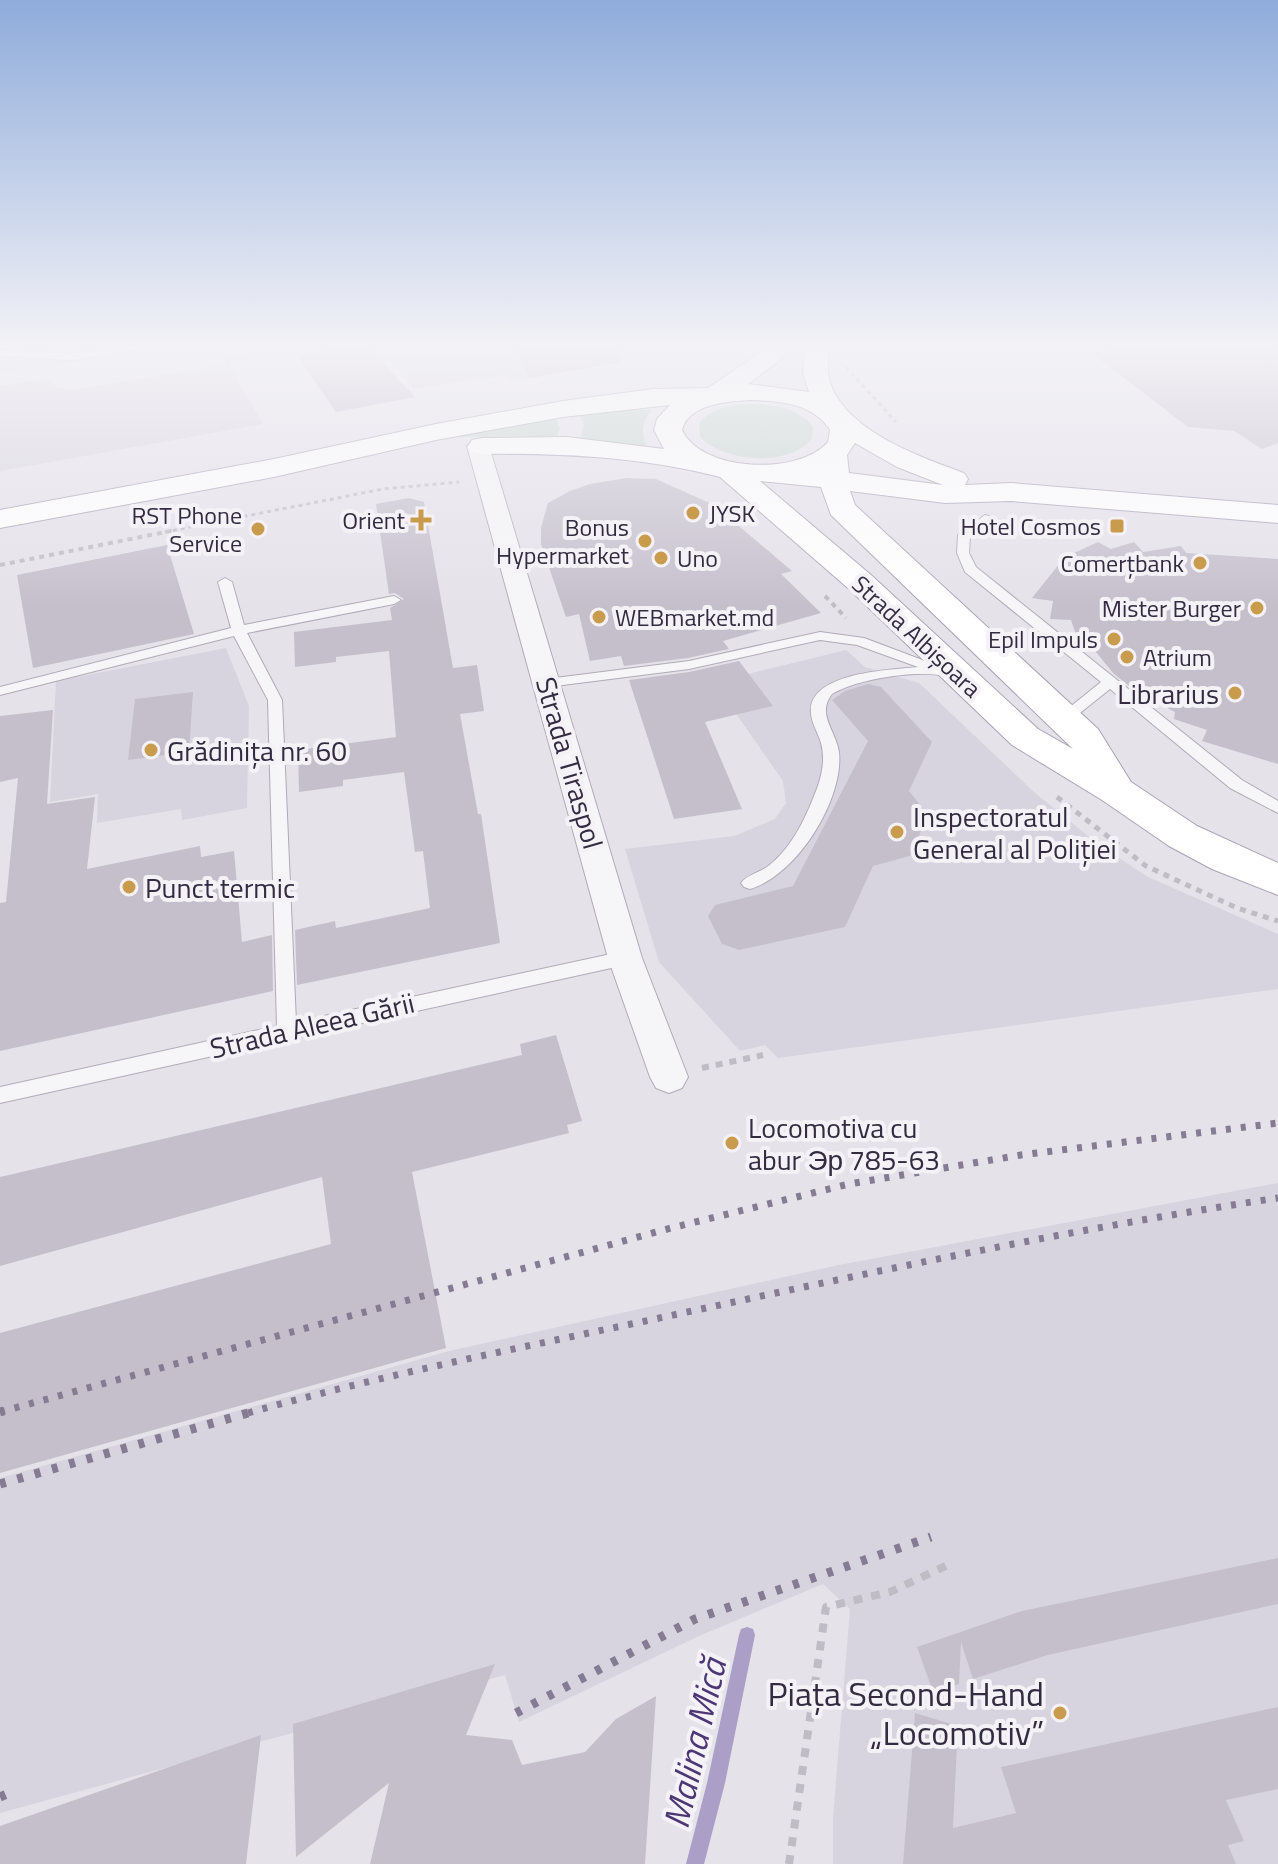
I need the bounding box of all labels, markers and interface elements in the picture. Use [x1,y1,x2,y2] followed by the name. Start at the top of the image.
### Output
[709,495,755,531] place label: JYSK
[132,497,242,561] place label: RST Phone Service
[342,502,406,538] place label: Orient
[684,504,702,522] marker: JYSK
[960,508,1101,544] place label: Hotel Cosmos
[496,509,630,573] place label: Bonus Hypermarket
[412,511,430,529] marker: Orient
[1108,517,1126,535] marker: Hotel Cosmos
[249,520,267,538] marker: RST Phone Service
[636,532,654,550] marker: Bonus Hypermarket
[677,540,718,576] place label: Uno
[1061,545,1184,581] place label: Comerțbank
[652,549,670,567] marker: Uno
[1191,554,1209,572] marker: Comerțbank
[844,566,990,706] street label: Strada Albișoara
[1102,590,1241,626] place label: Mister Burger
[615,599,774,635] place label: WEBmarket.md
[1248,599,1266,617] marker: Mister Burger
[590,608,608,626] marker: WEBmarket.md
[988,621,1098,657] place label: Epil Impuls
[1105,630,1123,648] marker: Epil Impuls
[1143,639,1212,675] place label: Atrium
[1118,648,1136,666] marker: Atrium
[525,672,615,854] street label: Strada Tiraspol
[1117,672,1219,715] place label: Librarius
[1226,684,1244,702] marker: Librarius
[167,729,347,772] place label: Grădinița nr. 60
[142,741,160,759] marker: Grădinița nr. 60
[913,795,1117,870] place label: Inspectoratul General al Poliției
[888,823,906,841] marker: Inspectoratul General al Poliției
[145,866,295,909] place label: Punct termic
[120,878,138,896] marker: Punct termic
[206,981,418,1069] street label: Strada Aleea Gării
[748,1106,940,1181] place label: Locomotiva cu abur Эр 785-63
[723,1134,741,1152] marker: Locomotiva cu abur Эр 785-63
[648,1649,741,1833] water label: Malina Mică
[767,1667,1044,1758] place label: Piața Second-Hand „Locomotiv”
[1051,1704,1069,1722] marker: Piața Second-Hand „Locomotiv”

